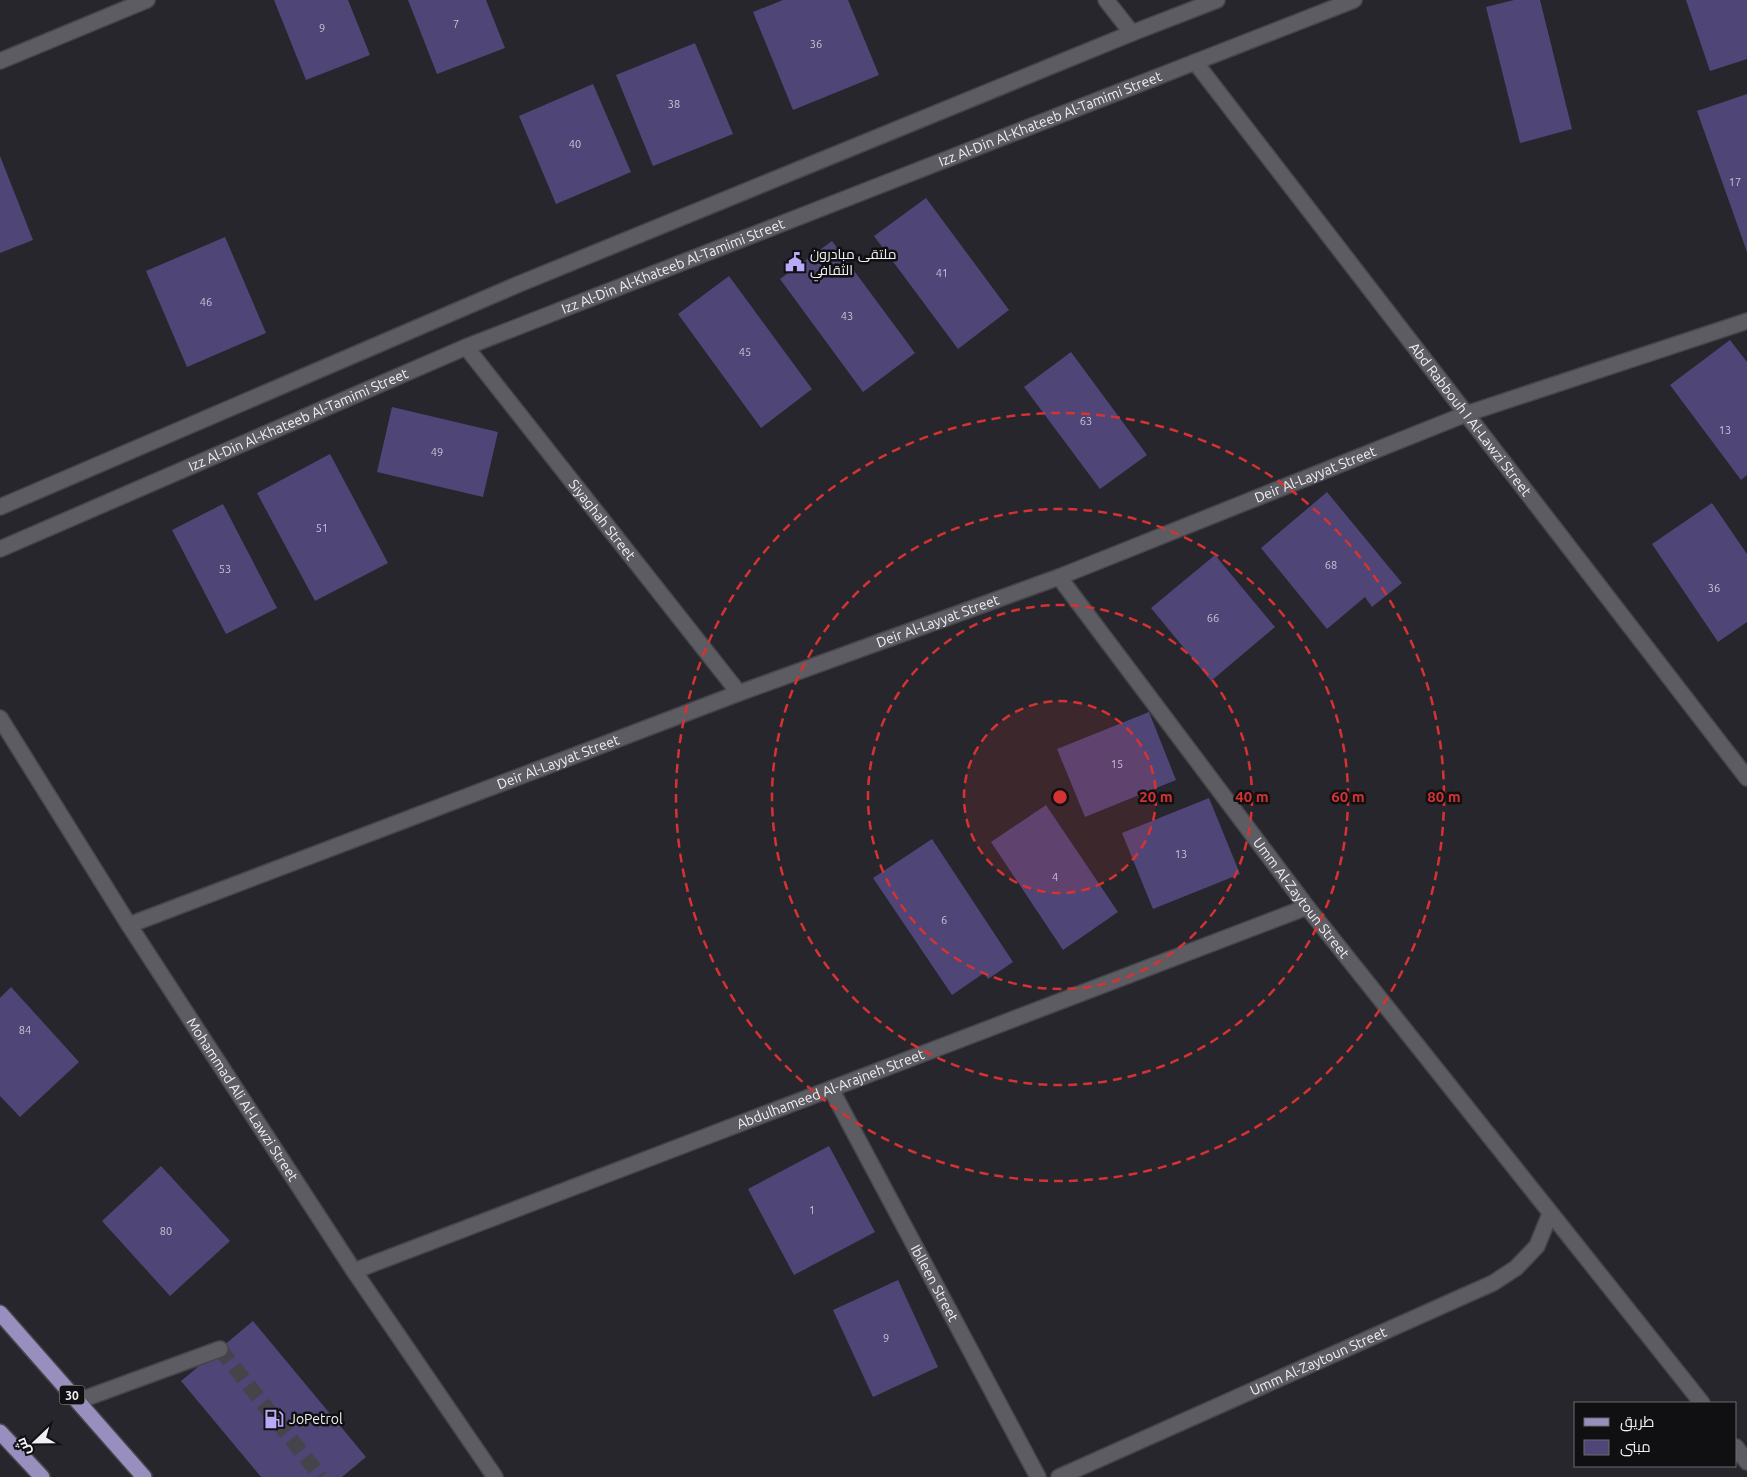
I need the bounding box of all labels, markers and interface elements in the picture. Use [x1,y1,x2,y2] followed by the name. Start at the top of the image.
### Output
[453,18,459,30] house number: 7
[319,22,325,34] house number: 9
[810,38,822,50] house number: 36
[936,68,1164,170] street label: Izz Al-Din Al-Khateeb Al-Tamimi Street
[668,98,680,110] house number: 38
[569,138,581,150] house number: 40
[1729,176,1741,188] house number: 17
[559,215,787,317] street label: Izz Al-Din Al-Khateeb Al-Tamimi Street
[810,246,897,282] place label: ملتقى مبادرون الثقافي
[784,251,806,273] public building icon: ملتقى مبادرون الثقافي
[936,267,948,279] house number: 41
[200,296,212,308] house number: 46
[841,310,853,322] house number: 43
[1406,339,1535,500] street label: Abd Rabbouh I Al-Lawzi Street
[739,346,751,358] house number: 45
[186,365,411,474] street label: Izz Al-Din Al-Khateeb Al-Tamimi Street
[1080,415,1092,427] house number: 63
[1719,424,1731,436] house number: 13
[1252,443,1379,506] street label: Deir Al-Layyat Street
[431,446,443,458] house number: 49
[566,476,639,564] street label: Siyaghah Street
[316,522,328,534] house number: 51
[1325,559,1337,571] house number: 68
[219,563,231,575] house number: 53
[1708,582,1720,594] house number: 36
[874,591,1002,651] street label: Deir Al-Layyat Street
[1207,612,1219,624] house number: 66
[495,731,622,792] street label: Deir Al-Layyat Street
[1111,758,1123,770] house number: 15
[1051,788,1069,806] centre of rings
[1139,788,1173,805] text: 20 m
[1235,788,1269,805] text: 40 m
[1331,788,1365,805] text: 60 m
[1427,788,1461,805] text: 80 m
[1250,835,1353,962] street label: Umm Al-Zaytoun Street
[1175,848,1187,860] house number: 13
[1052,871,1058,883] house number: 4
[941,914,947,926] house number: 6
[183,1015,302,1185] street label: Mohammad Ali Al-Lawzi Street
[19,1024,31,1036] house number: 84
[734,1046,927,1132] street label: Abdulhameed Al-Arajneh Street
[809,1204,815,1216] house number: 1
[160,1225,172,1237] house number: 80
[907,1242,962,1325] street label: Iblleen Street
[1248,1323,1389,1399] street label: Umm Al-Zaytoun Street
[883,1332,889,1344] house number: 9
[60,1386,84,1404] road number: 30
[1574,1402,1737,1467] legend
[263,1408,285,1430] fuel station icon: JoPetrol
[289,1411,343,1427] place label: JoPetrol
[1620,1413,1654,1432] text: طريق
[10,1417,60,1467] north arrow
[12,1435,35,1458] text: ش
[1620,1438,1651,1457] text: مبنى

